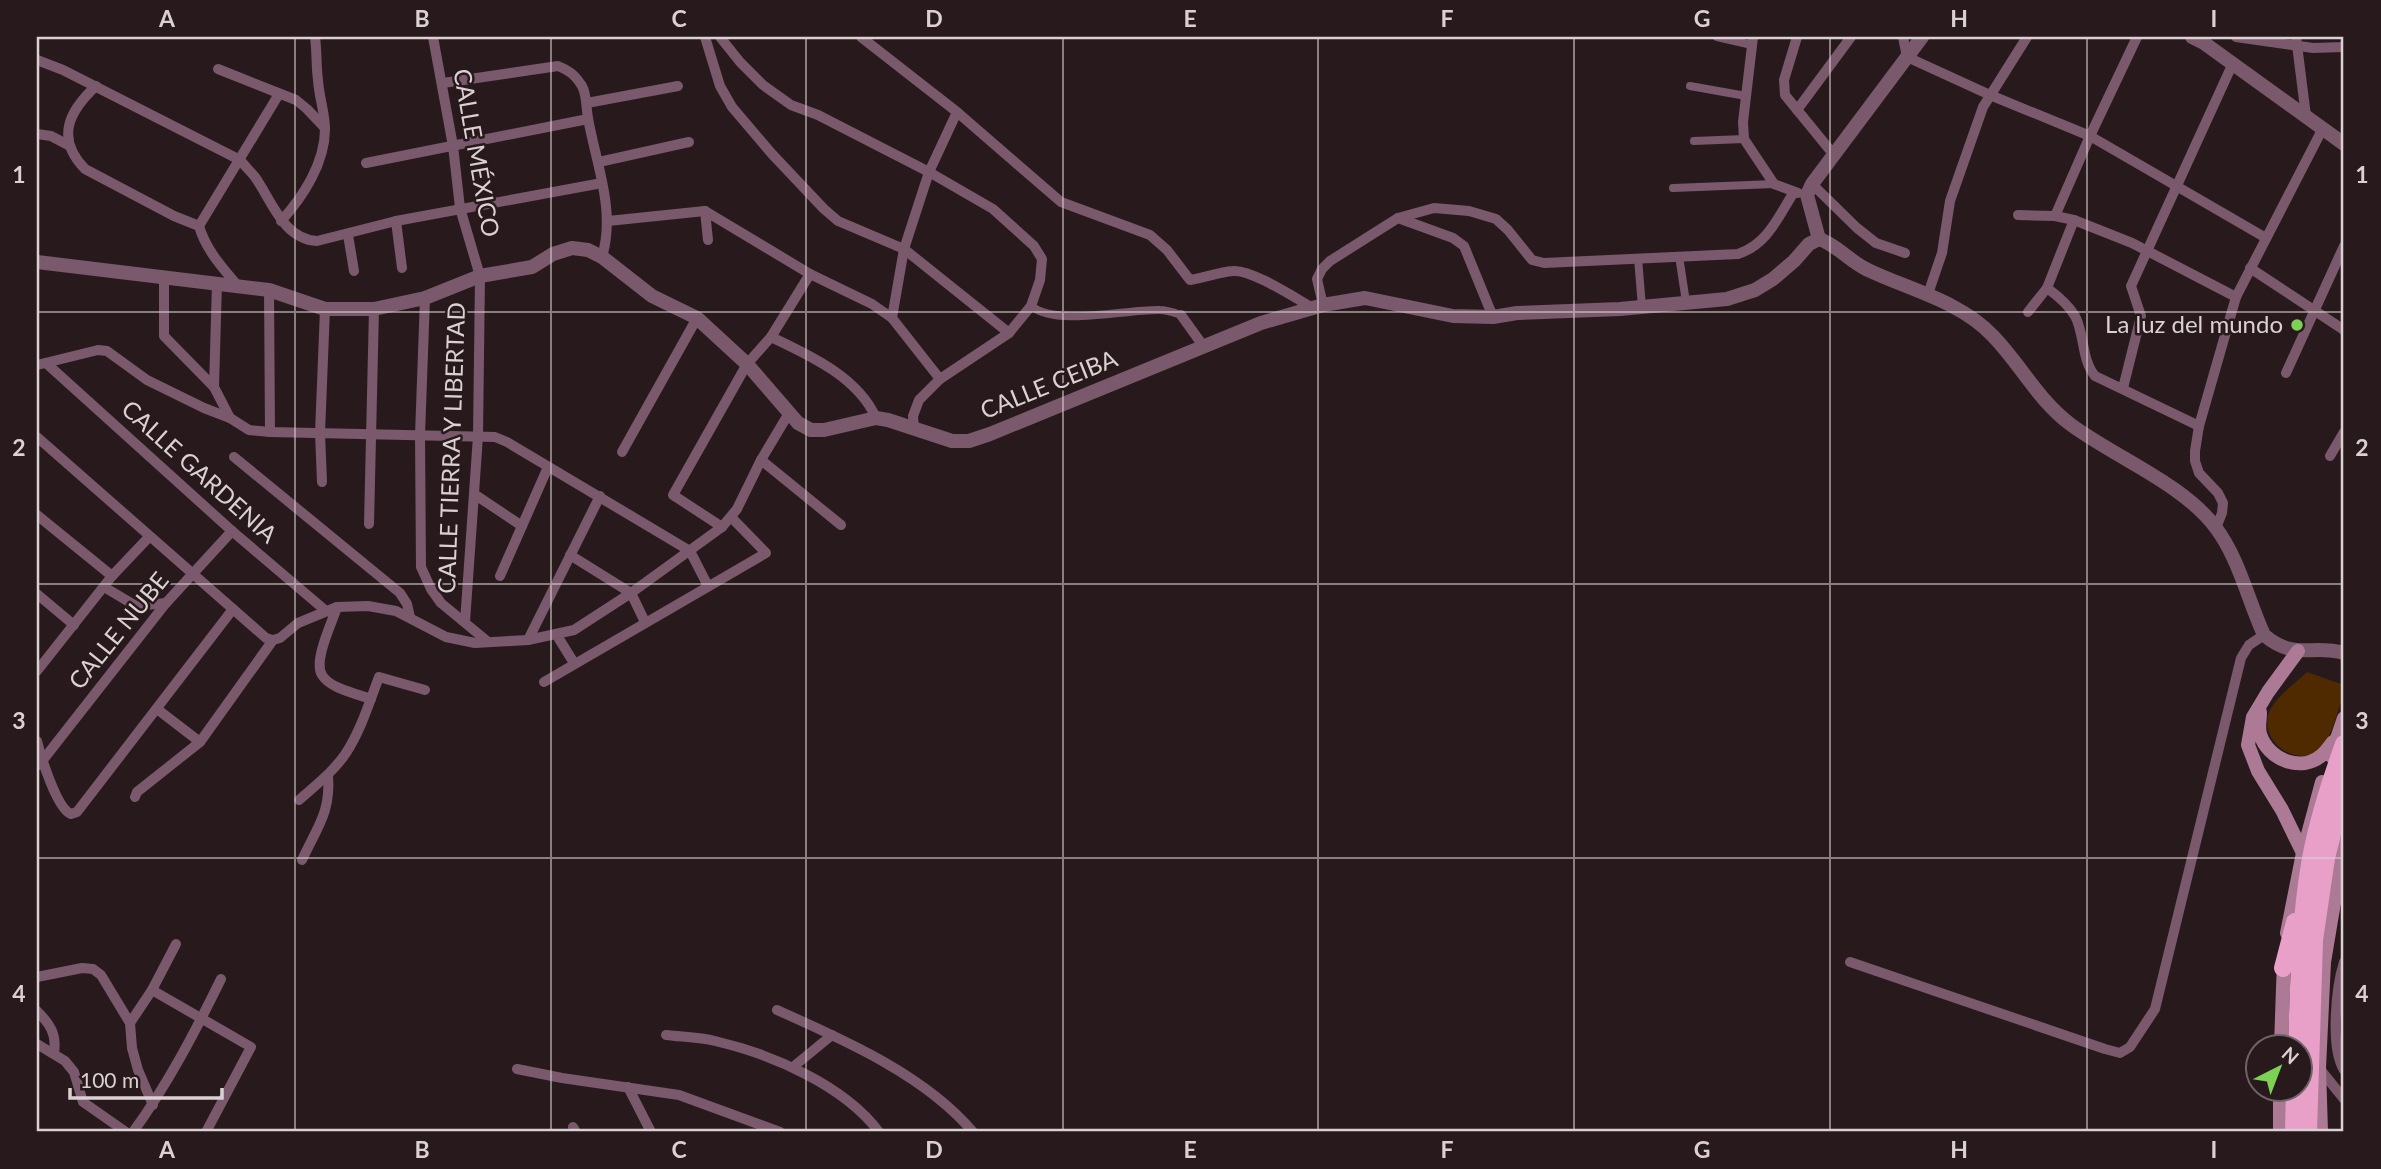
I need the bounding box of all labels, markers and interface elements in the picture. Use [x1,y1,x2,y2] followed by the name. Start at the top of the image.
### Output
[158,4,176,32] text: A
[414,4,430,32] text: B
[671,4,687,32] text: C
[925,4,943,32] text: D
[1183,4,1197,32] text: E
[1440,4,1454,32] text: F
[1694,4,1710,32] text: G
[1950,4,1968,32] text: H
[2211,4,2217,32] text: I
[448,66,507,239] street label: CALLE MÉXICO
[12,160,26,188] text: 1
[2355,160,2369,188] text: 1
[431,302,470,594] street label: CALLE TIERRA Y LIBERTAD
[2105,309,2283,338] place label: La luz del mundo
[2289,317,2305,333] marker: La luz del mundo
[976,343,1122,424] street label: CALLE CEIBA
[116,394,284,549] street label: CALLE GARDENIA
[12,433,26,461] text: 2
[2355,433,2369,461] text: 2
[62,566,174,694] street label: CALLE NUBE
[12,706,26,734] text: 3
[2355,706,2369,734] text: 3
[12,979,26,1007] text: 4
[2355,979,2369,1007] text: 4
[2244,1032,2314,1102] north arrow
[2278,1042,2304,1068] text: N
[70,1057,222,1101] scale bar
[80,1067,139,1092] text: 100 m
[158,1135,176,1163] text: A
[414,1135,430,1163] text: B
[671,1135,687,1163] text: C
[925,1135,943,1163] text: D
[1183,1135,1197,1163] text: E
[1440,1135,1454,1163] text: F
[1694,1135,1710,1163] text: G
[1950,1135,1968,1163] text: H
[2211,1135,2217,1163] text: I

